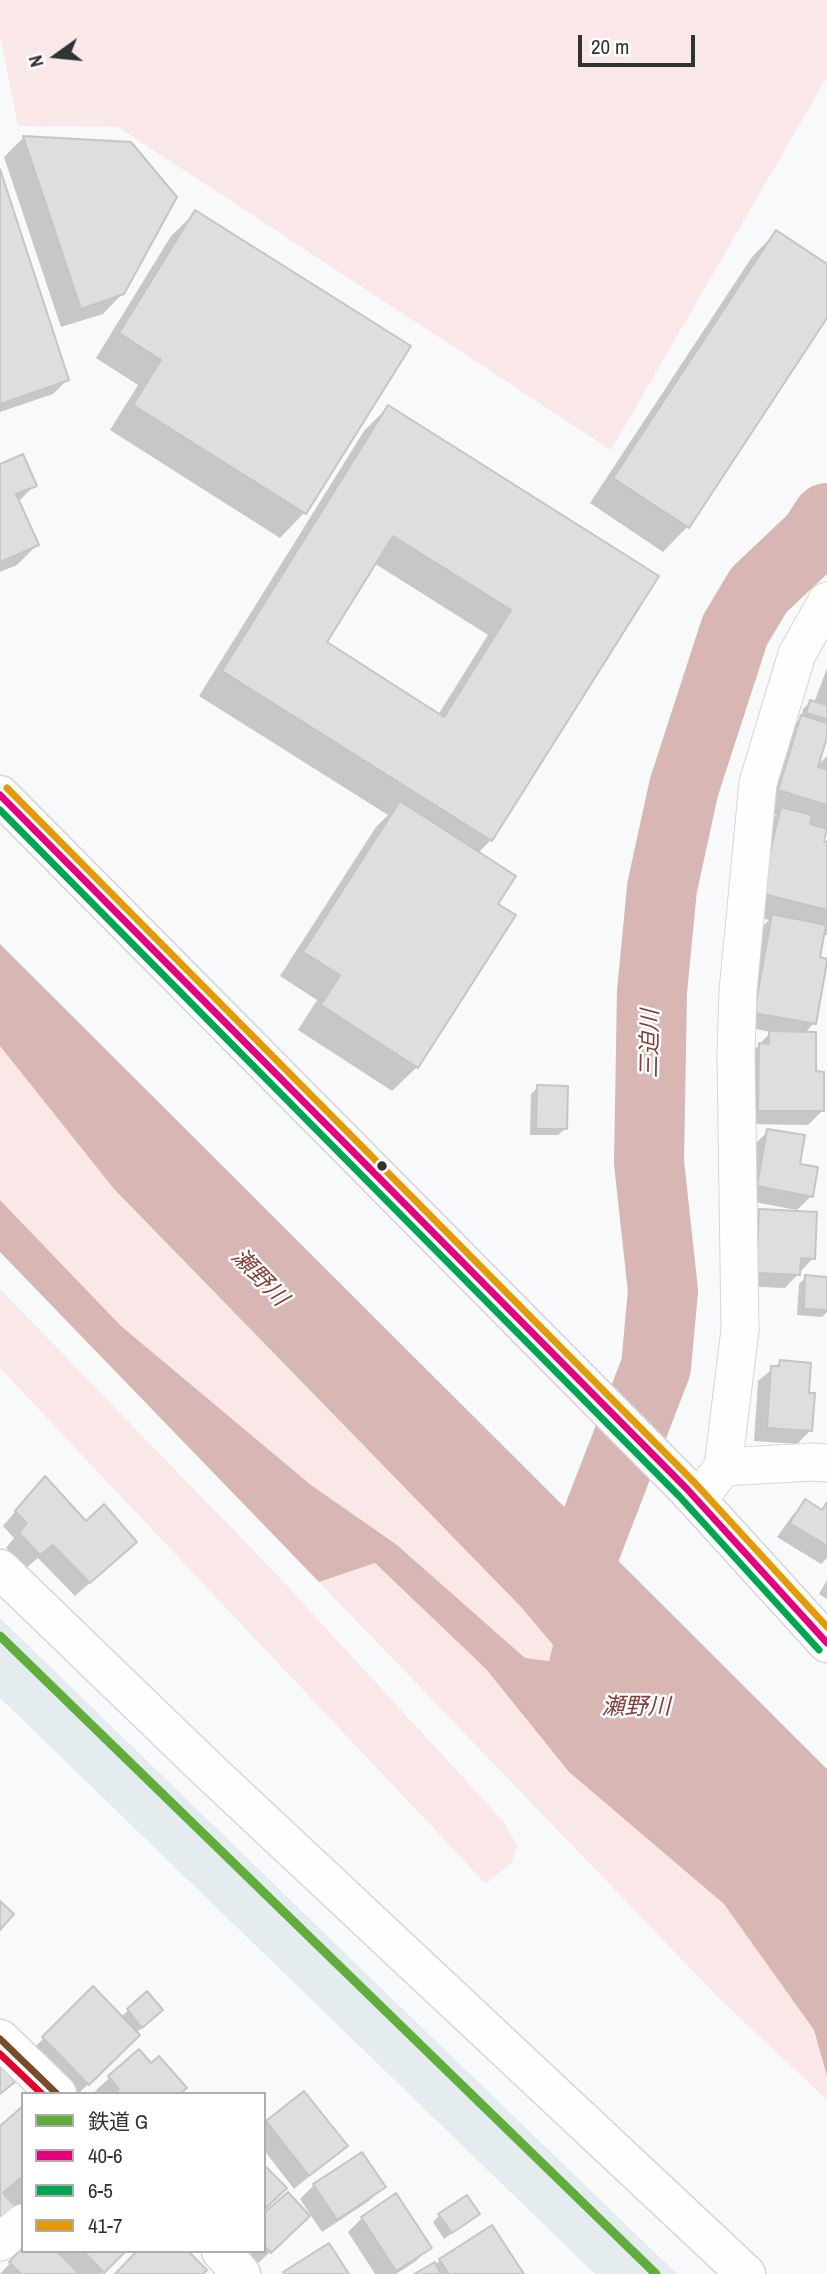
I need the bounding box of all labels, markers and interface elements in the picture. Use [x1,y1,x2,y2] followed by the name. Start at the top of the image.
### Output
[21,21,91,91] north arrow
[582,21,699,65] scale bar
[591,32,629,61] text: 20 m
[22,53,50,70] text: N
[637,1009,665,1079] water label: 三迫川
[375,1159,389,1173] unlabelled marker
[225,1244,293,1312] water label: 瀬野川
[602,1694,670,1722] water label: 瀬野川
[21,2092,266,2253] legend
[88,2107,148,2136] text: 鉄道 G
[88,2141,122,2170] text: 40-6
[88,2176,113,2205] text: 6-5
[88,2211,122,2240] text: 41-7

